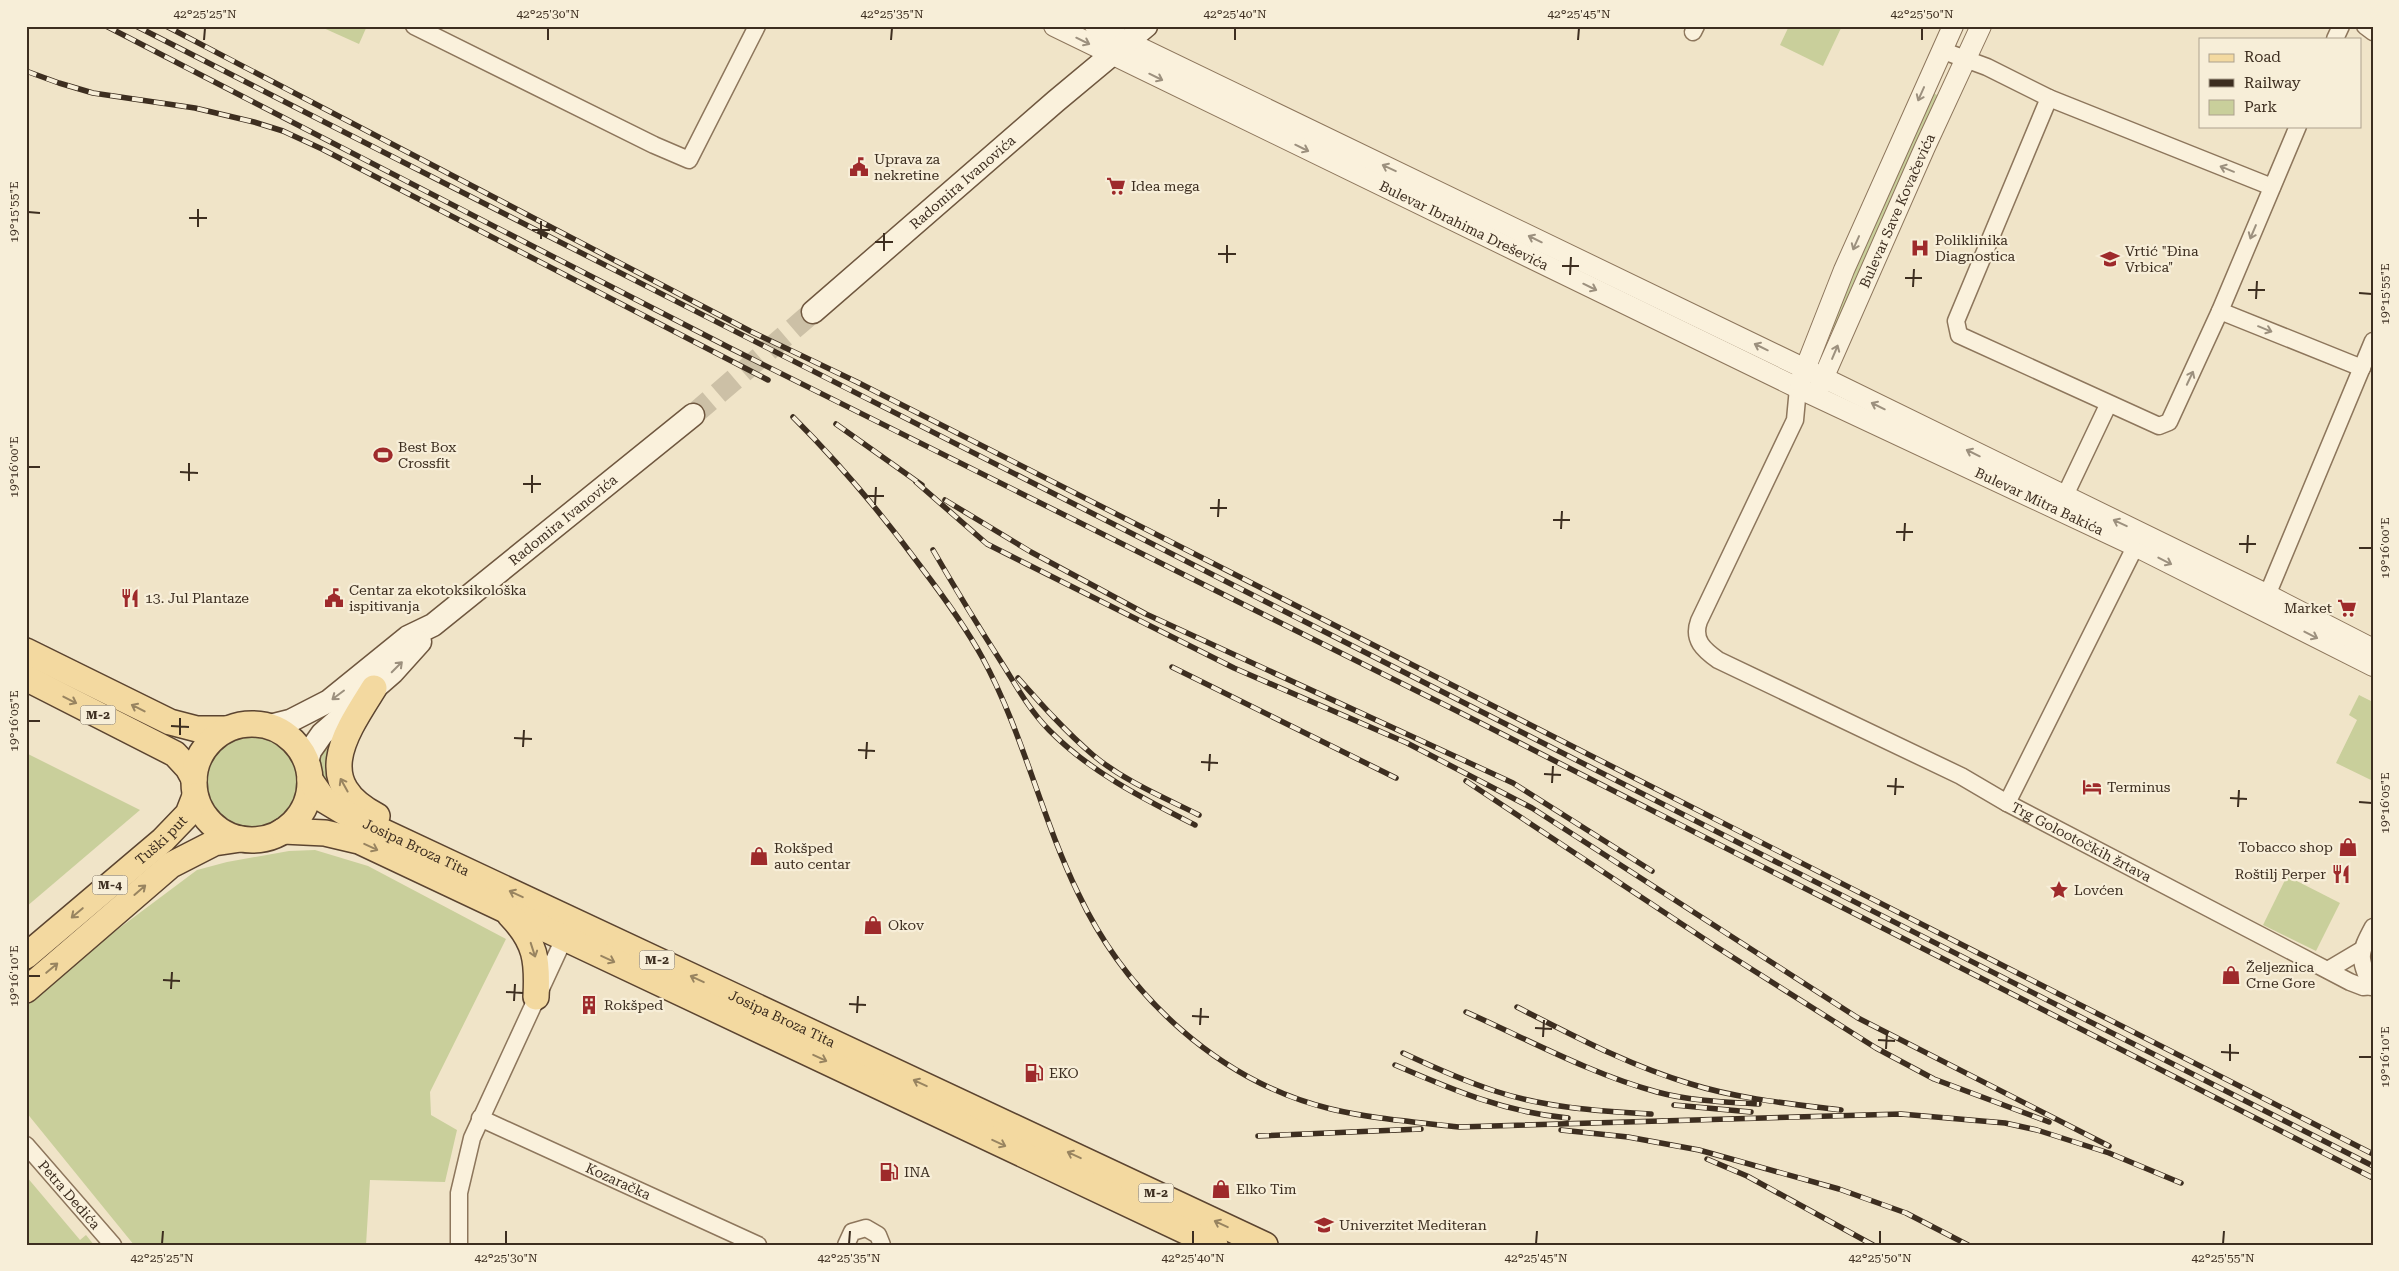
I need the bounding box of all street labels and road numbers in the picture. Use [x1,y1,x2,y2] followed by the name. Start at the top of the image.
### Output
[1856,131,1938,290] street label: Bulevar Save Kovačevića
[906,132,1019,232] street label: Radomira Ivanovića
[1377,178,1551,274] street label: Bulevar Ibrahima Dreševića
[1973,464,2107,538] street label: Bulevar Mitra Bakića
[506,471,621,568] street label: Radomira Ivanovića
[80,706,116,724] road number: M-2
[2009,799,2154,885] street label: Trg Golootočkih žrtava
[132,812,190,868] street label: Tuški put
[360,815,472,879] street label: Josipa Broza Tita
[92,876,128,894] road number: M-4
[640,950,674,970] road number: M-2
[726,987,838,1051] street label: Josipa Broza Tita
[35,1157,104,1233] street label: Petra Dedića
[583,1159,654,1203] street label: Kozaračka
[1138,1184,1174,1202] road number: M-2

